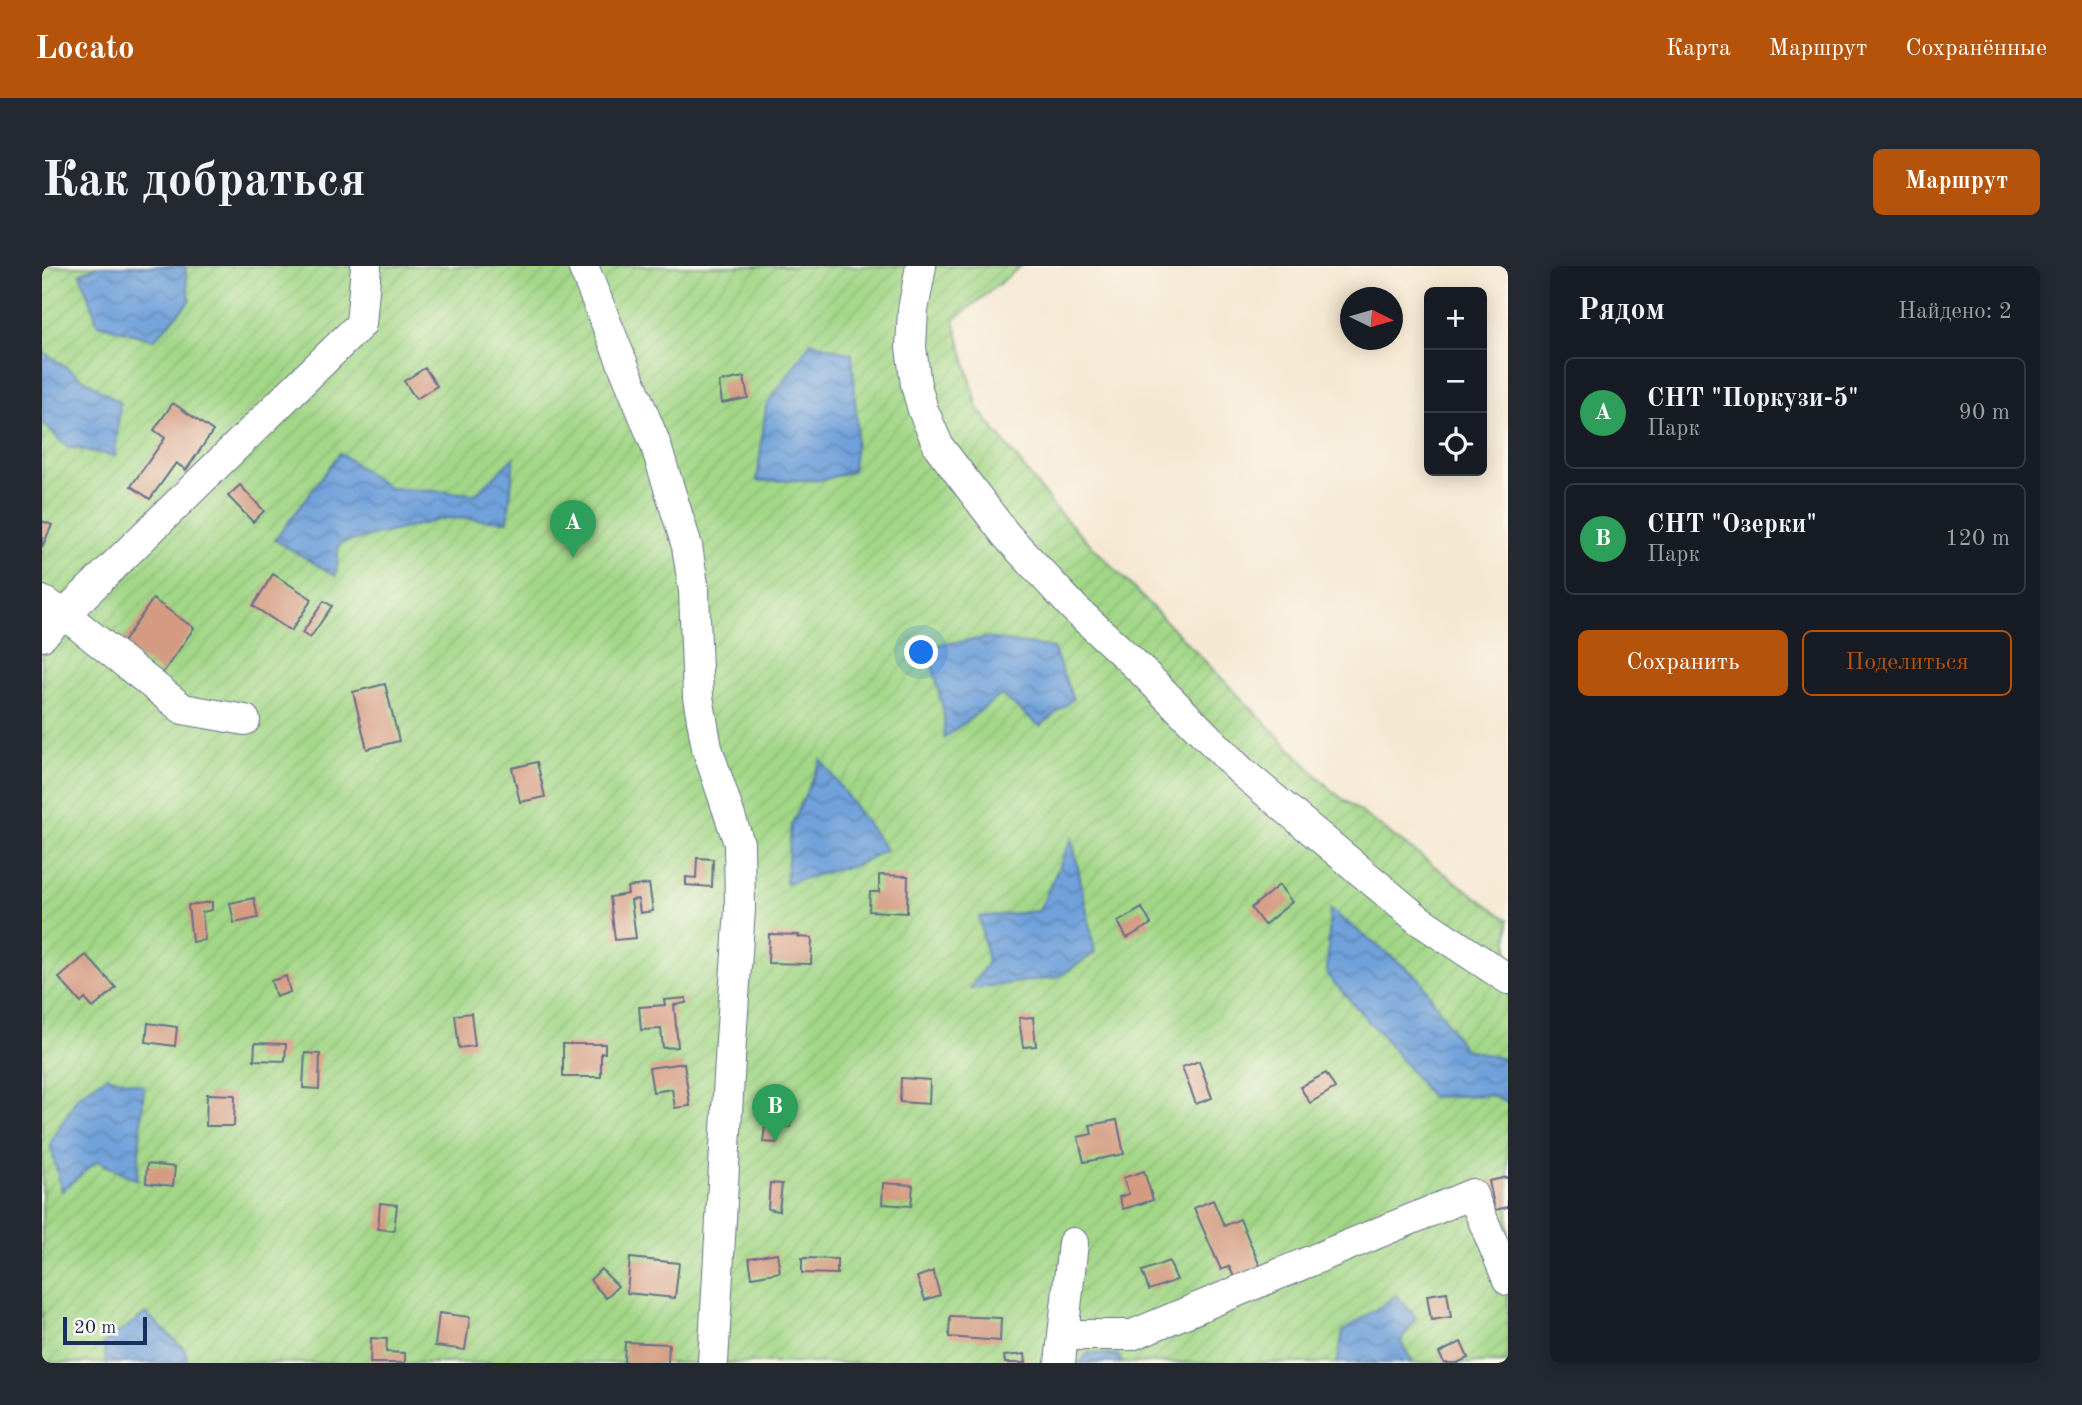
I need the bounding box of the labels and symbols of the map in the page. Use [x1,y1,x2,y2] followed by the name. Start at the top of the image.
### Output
[1340,287,1403,350] north arrow
[550,500,596,558] pin: A
[904,635,938,669] your location
[752,1084,798,1142] pin: B
[63,1314,147,1346] scale bar

